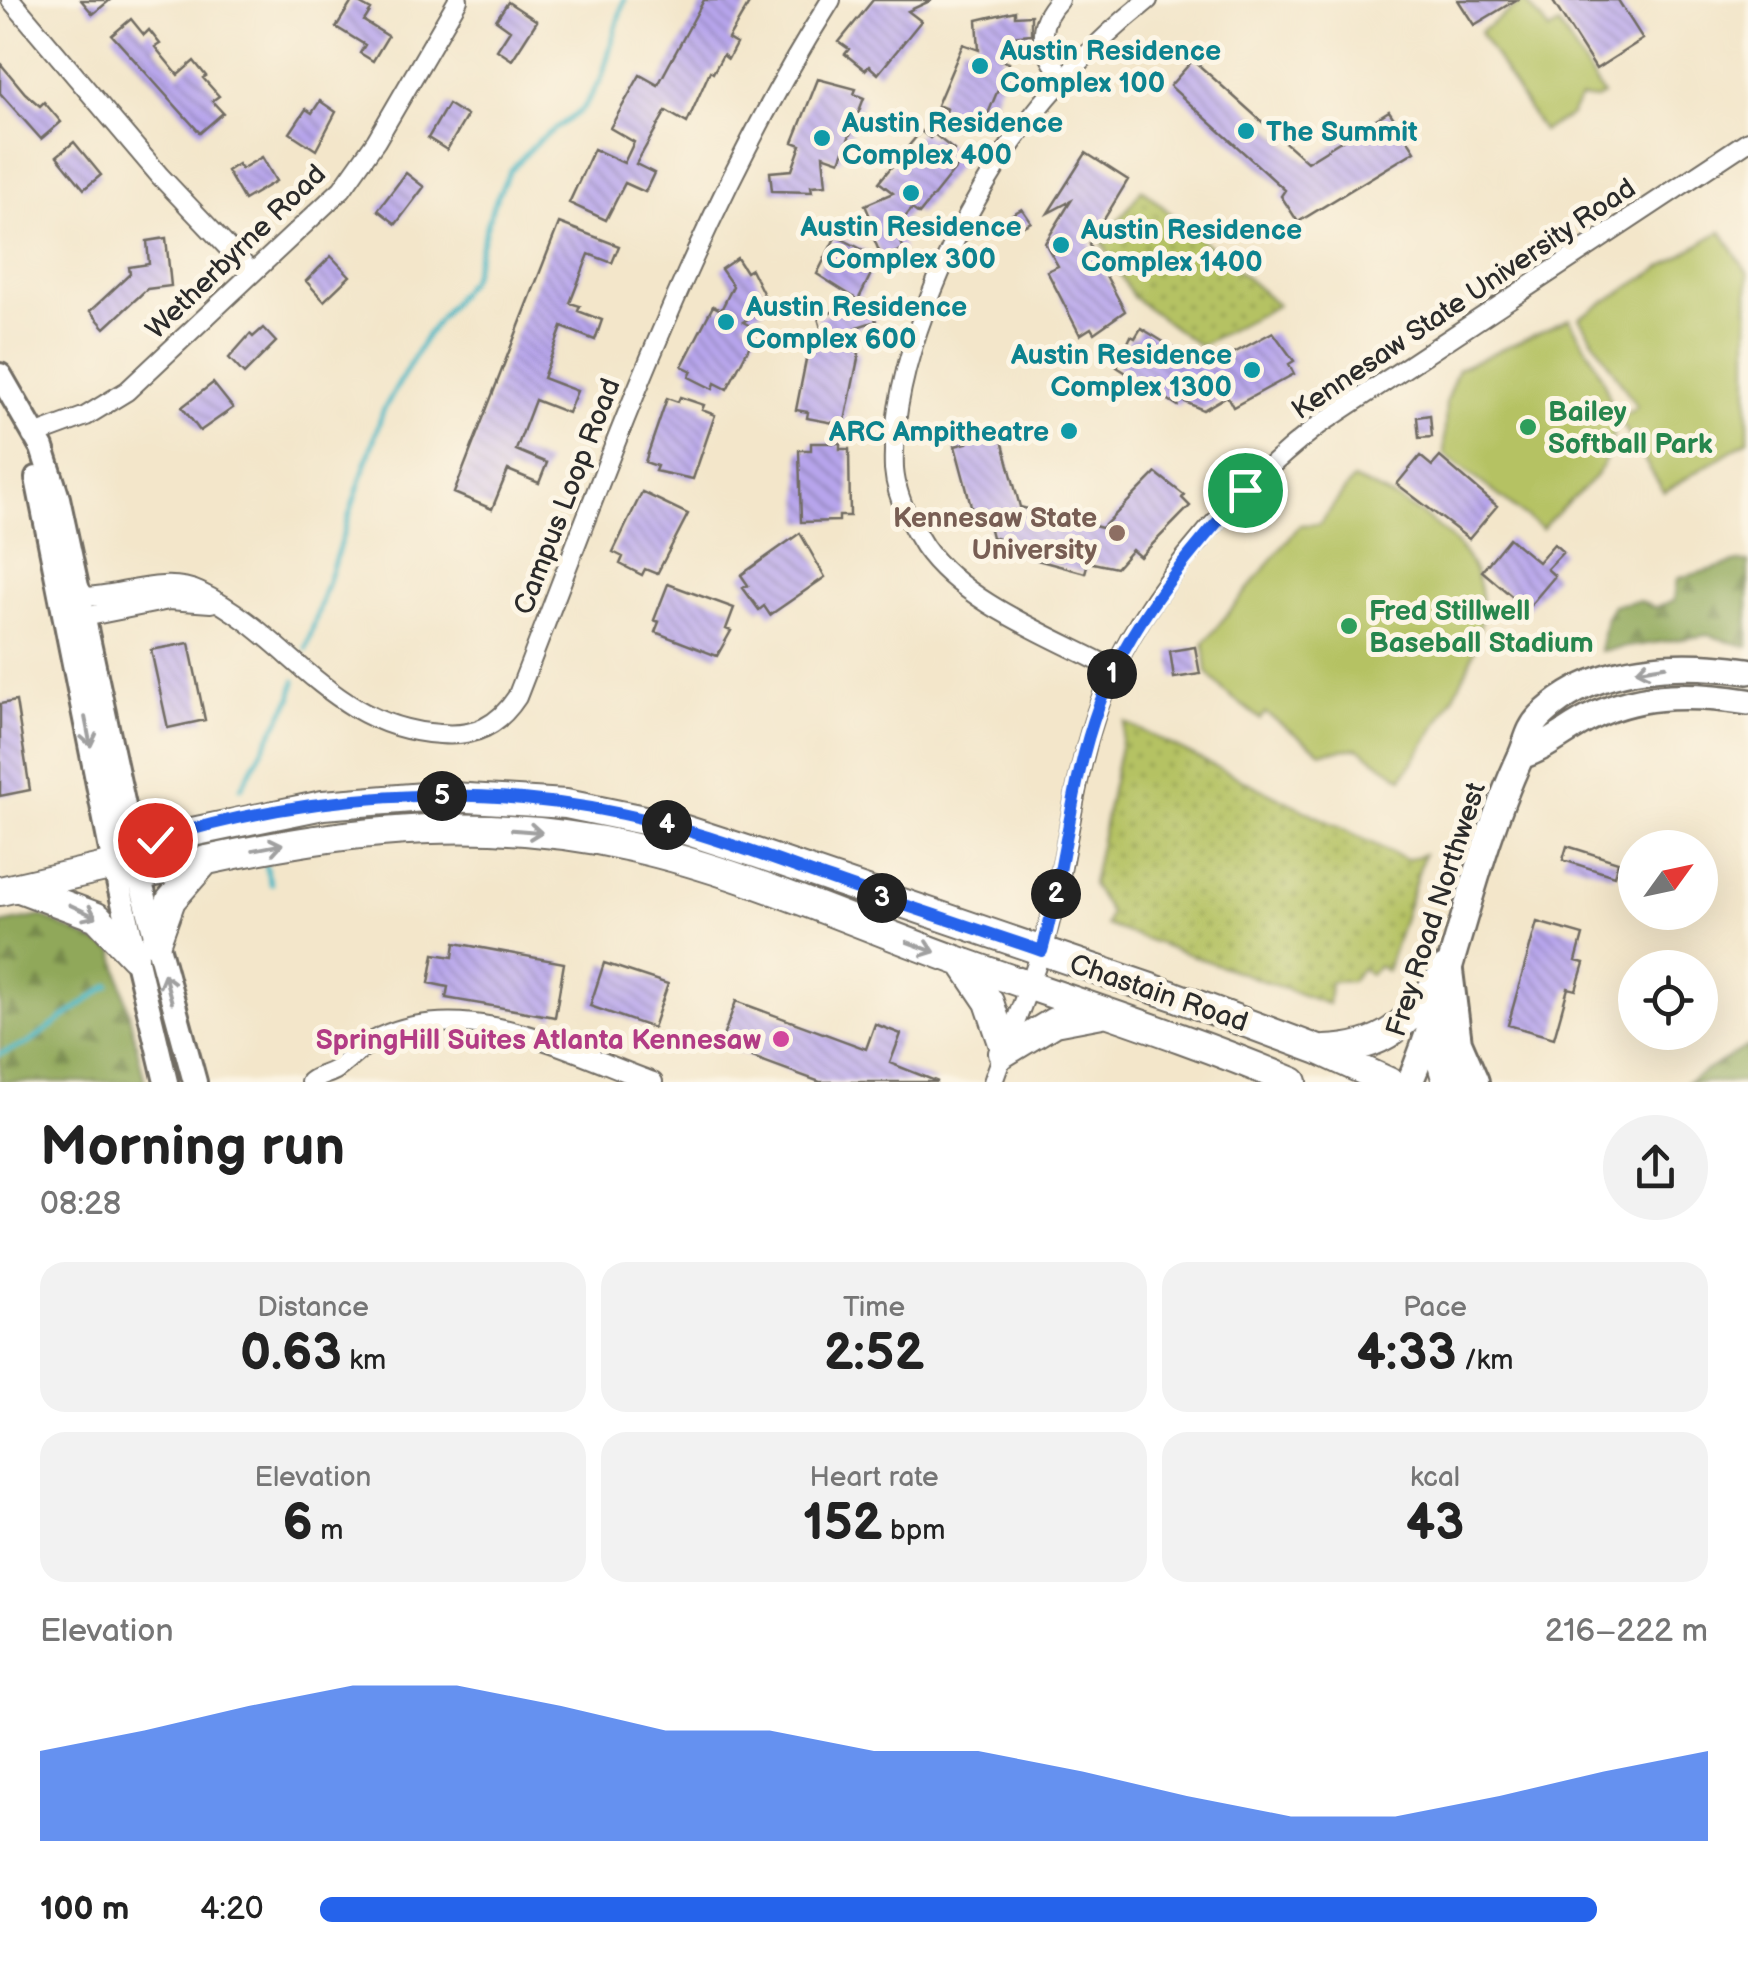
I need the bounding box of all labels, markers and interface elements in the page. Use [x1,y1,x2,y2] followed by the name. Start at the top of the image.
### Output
[999,35,1221,100] place label: Austin Residence Complex 100
[969,55,991,77] marker: Austin Residence Complex 100
[841,107,1063,172] place label: Austin Residence Complex 400
[1266,116,1418,149] place label: The Summit
[1235,120,1257,142] marker: The Summit
[811,127,833,149] marker: Austin Residence Complex 400
[139,158,333,346] street label: Wetherbyrne Road
[1286,172,1642,427] street label: Kennesaw State University Road
[900,182,922,204] marker: Austin Residence Complex 300
[799,211,1022,276] place label: Austin Residence Complex 300
[1080,214,1302,279] place label: Austin Residence Complex 1400
[1050,234,1072,256] marker: Austin Residence Complex 1400
[745,291,967,356] place label: Austin Residence Complex 600
[715,311,737,333] marker: Austin Residence Complex 600
[1010,339,1232,404] place label: Austin Residence Complex 1300
[1241,359,1263,381] marker: Austin Residence Complex 1300
[507,374,628,619] street label: Campus Loop Road
[1548,396,1713,461] place label: Bailey Softball Park
[828,416,1049,449] place label: ARC Ampitheatre
[1517,416,1539,438] marker: Bailey Softball Park
[1058,420,1080,442] marker: ARC Ampitheatre
[1203,448,1288,533] pin
[1218,463,1273,518] icon: arrive
[893,502,1097,567] place label: Kennesaw State University
[1106,522,1128,544] marker: Kennesaw State University
[1369,595,1594,660] place label: Fred Stillwell Baseball Stadium
[1338,615,1360,637] marker: Fred Stillwell Baseball Stadium
[1087,649,1137,699] pin: 1
[1106,657,1118,690] text: 1
[1635,659,1668,678] one-way arrow
[79,715,98,747] one-way arrow
[417,771,467,821] pin: 5
[1380,778,1493,1041] street label: Frey Road Northwest
[434,779,450,812] text: 5
[113,798,198,883] pin
[642,800,692,850] pin: 4
[659,808,675,841] text: 4
[128,813,183,868] icon: check
[510,821,543,840] one-way arrow
[1618,830,1718,930] north arrow
[1618,830,1718,1050] map controls
[251,837,283,856] one-way arrow
[1031,869,1081,919] pin: 2
[857,873,907,923] pin: 3
[1048,877,1064,910] text: 2
[874,881,890,914] text: 3
[67,903,98,921] one-way arrow
[905,939,936,957] one-way arrow
[1065,947,1252,1039] street label: Chastain Road
[1618,950,1718,1050] button: locate
[158,973,177,1004] one-way arrow
[316,1024,762,1057] place label: SpringHill Suites Atlanta Kennesaw
[770,1028,792,1050] marker: SpringHill Suites Atlanta Kennesaw
[40,1114,345,1181] text: Morning run
[1603,1115,1708,1220] button: share
[40,1185,121,1224] text: 08:28
[257,1291,369,1324] text: Distance
[843,1291,905,1324] text: Time
[1403,1291,1467,1324] text: Pace
[240,1324,342,1384] text: 0.63
[824,1324,924,1384] text: 2:52
[1357,1324,1456,1384] text: 4:33
[342,1344,386,1377] text: km
[1456,1344,1513,1377] text: /km
[255,1461,371,1494] text: Elevation
[809,1461,939,1494] text: Heart rate
[1410,1461,1460,1494] text: kcal
[282,1494,313,1554] text: 6
[803,1494,883,1554] text: 152
[1406,1494,1464,1554] text: 43
[313,1514,344,1547] text: m
[883,1514,945,1547] text: bpm
[40,1612,173,1651] text: Elevation
[1545,1612,1708,1651] text: 216–222 m
[40,1890,129,1929] text: 100 m
[200,1890,264,1929] text: 4:20

